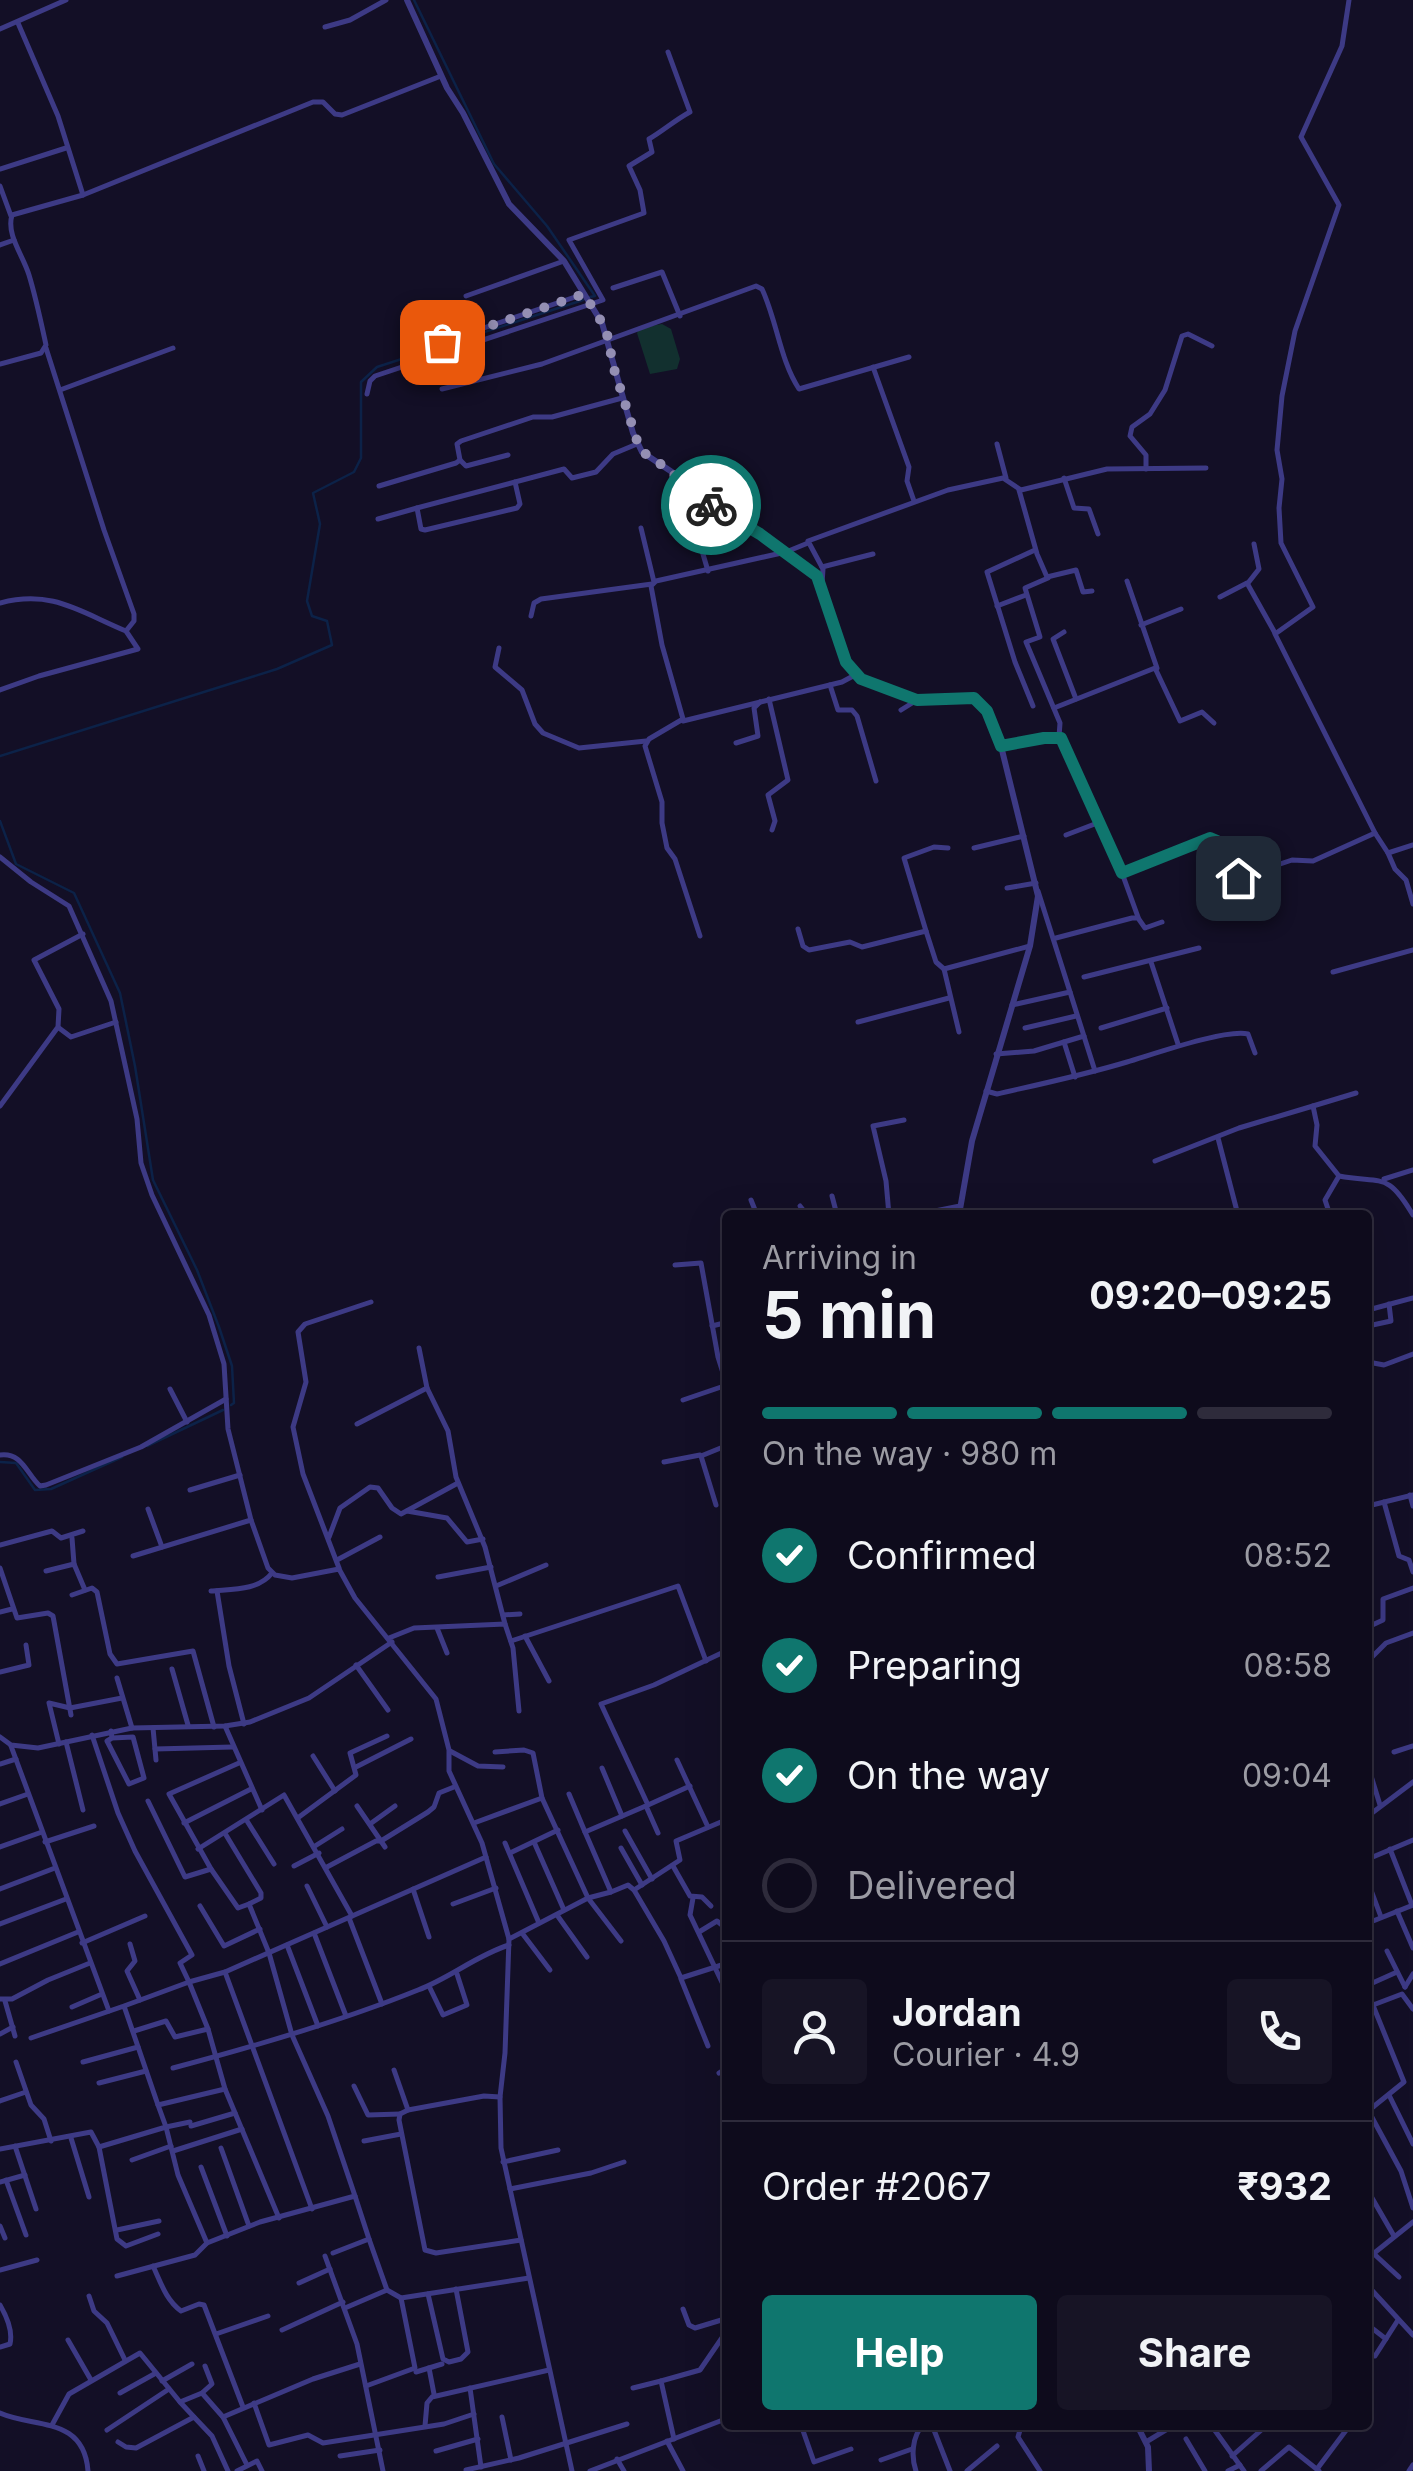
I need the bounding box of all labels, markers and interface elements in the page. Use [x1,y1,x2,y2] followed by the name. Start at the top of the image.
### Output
[400,300,485,385] pin
[415,315,470,370] icon: bag
[661,455,761,555] courier
[684,478,739,533] icon: bike
[1196,836,1281,921] pin
[1211,851,1266,906] icon: home
[762,1238,917,1277] text: Arriving in
[1089,1272,1332,1318] text: 09:20–09:25
[762,1275,936,1354] text: 5 min
[762,1434,1057,1473] text: On the way · 980 m
[762,1528,817,1583] icon: check
[847,1532,1037,1578] text: Confirmed
[1244,1536,1332,1575] text: 08:52
[762,1638,817,1693] icon: check
[847,1642,1022,1688] text: Preparing
[1244,1646,1332,1685] text: 08:58
[762,1748,817,1803] icon: check
[847,1752,1050,1798] text: On the way
[1242,1756,1332,1795] text: 09:04
[847,1862,1017,1908] text: Delivered
[762,1979,867,2084] button: person
[1227,1979,1332,2084] button: phone
[892,1989,1022,2035] text: Jordan
[892,2035,1080,2074] text: Courier · 4.9
[762,2163,991,2209] text: Order #2067
[1237,2163,1332,2209] text: ₹932
[762,2295,1037,2410] button: Help
[1057,2295,1332,2410] button: Share

